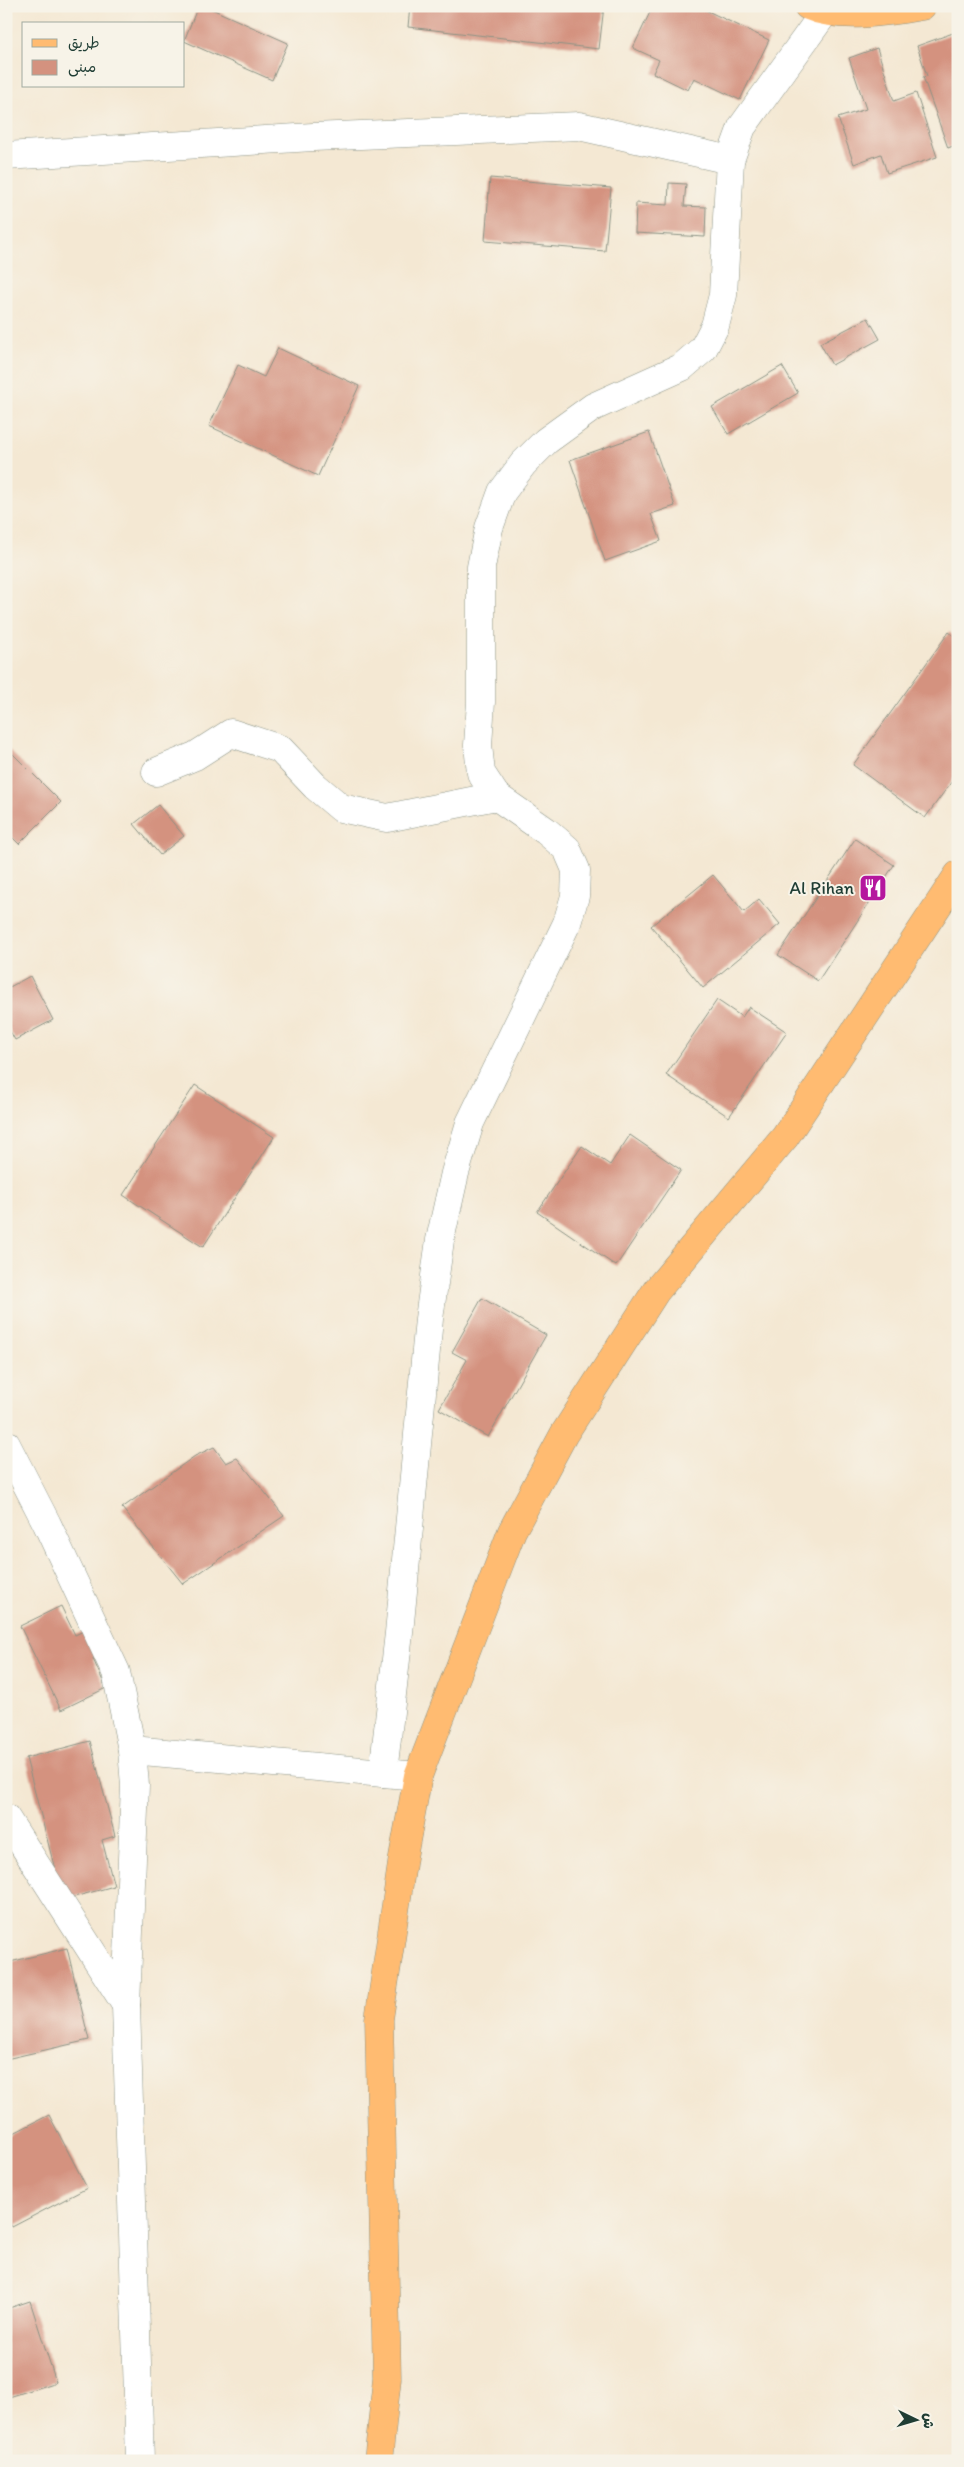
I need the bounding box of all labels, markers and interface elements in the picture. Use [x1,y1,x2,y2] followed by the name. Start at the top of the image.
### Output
[22,22,185,88] legend
[68,34,100,52] text: طريق
[68,58,96,77] text: مبنى
[858,873,888,903] restaurant icon: Al Rihan
[790,877,854,899] place label: Al Rihan
[892,2394,942,2444] north arrow
[919,2413,938,2430] text: ش

